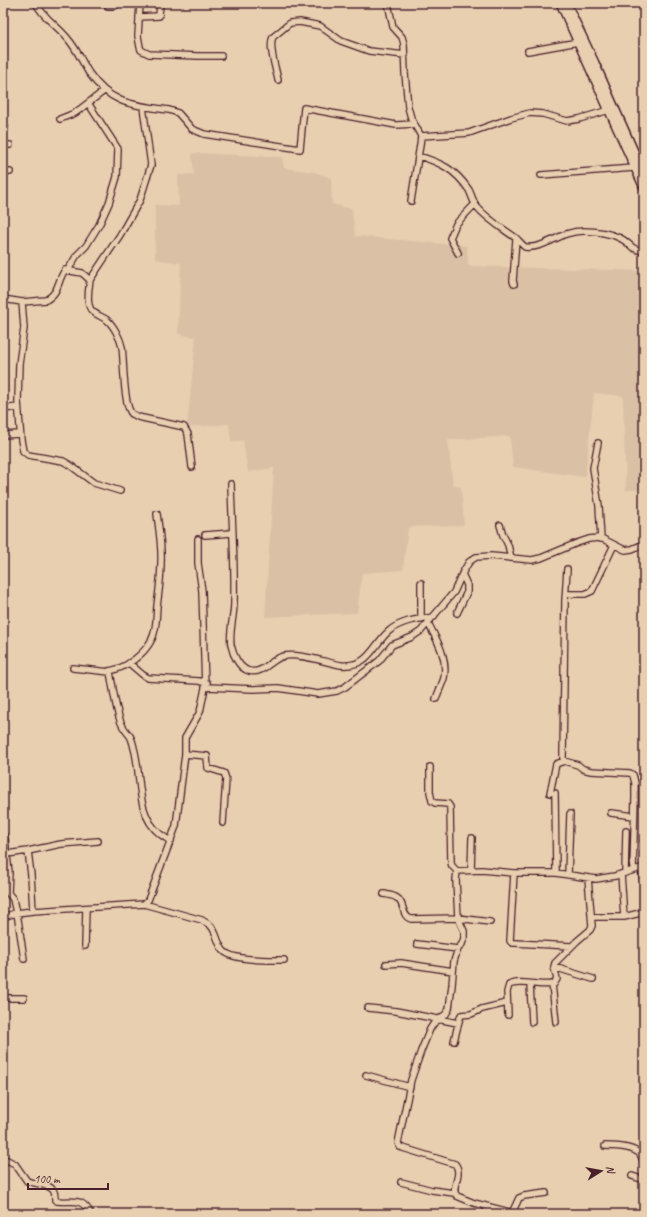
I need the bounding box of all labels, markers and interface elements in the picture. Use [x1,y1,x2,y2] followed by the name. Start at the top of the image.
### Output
[581,1151,621,1191] north arrow
[603,1164,619,1176] text: N
[28,1165,108,1191] scale bar
[34,1171,61,1187] text: 100 m

